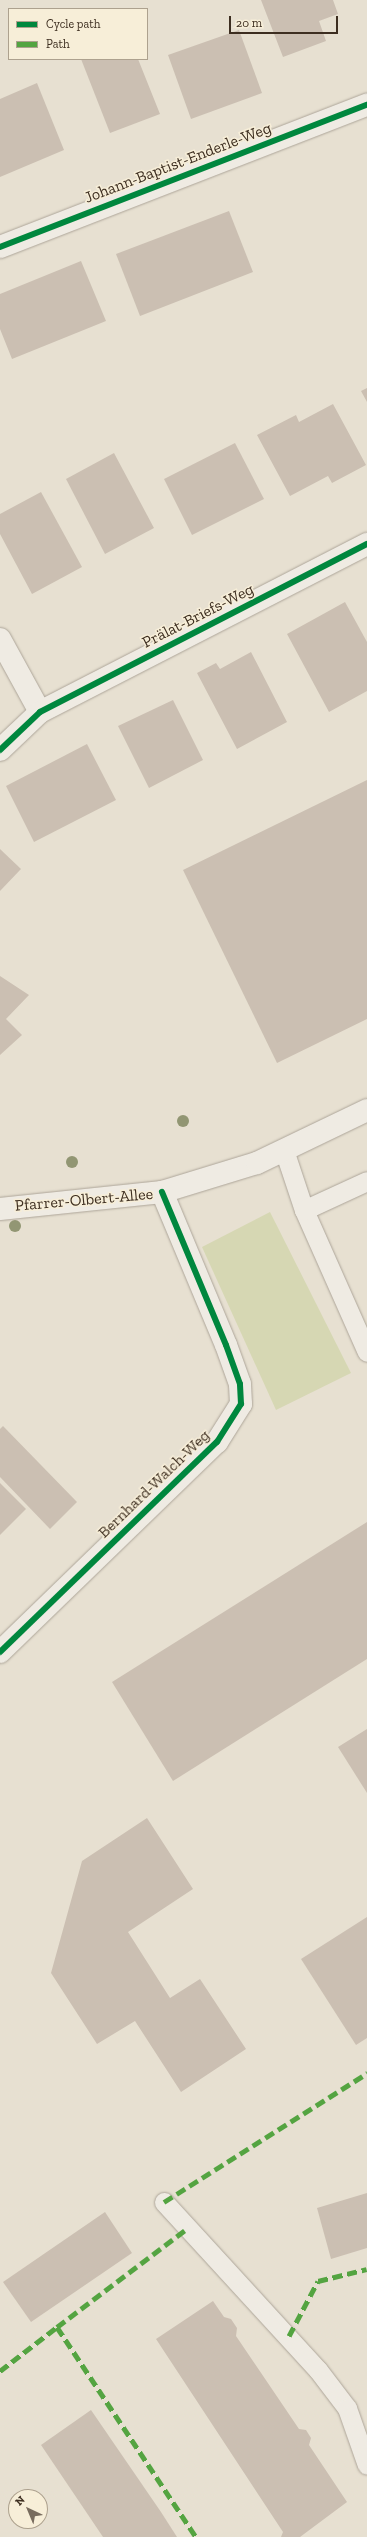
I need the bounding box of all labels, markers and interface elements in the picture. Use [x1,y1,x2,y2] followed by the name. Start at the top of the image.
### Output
[8,8,148,60] legend
[231,8,340,34] scale bar
[236,16,262,30] text: 20 m
[46,17,100,31] text: Cycle path
[46,37,70,51] text: Path
[82,118,274,208] street label: Johann-Baptist-Enderle-Weg
[139,580,257,652] street label: Prälat-Briefs-Weg
[14,1184,154,1216] street label: Pfarrer-Olbert-Allee
[94,1426,214,1542] street label: Bernhard-Walch-Weg
[8,2489,48,2529] north arrow
[12,2493,28,2508] text: N

